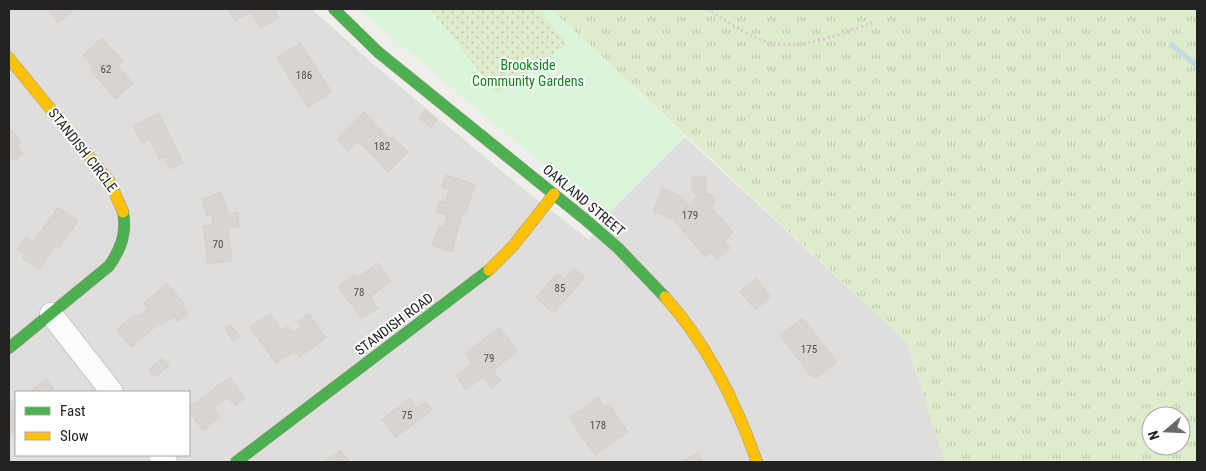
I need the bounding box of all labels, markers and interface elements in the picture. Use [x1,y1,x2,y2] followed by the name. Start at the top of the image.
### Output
[472,57,584,89] park label: Brookside Community Gardens
[101,63,111,76] house number: 62
[296,69,312,82] house number: 186
[45,105,121,195] street label: STANDISH CIRCLE
[374,140,390,153] house number: 182
[540,161,628,239] street label: OAKLAND STREET
[682,209,698,222] house number: 179
[213,238,223,251] house number: 70
[555,282,565,295] house number: 85
[354,286,364,299] house number: 78
[352,290,436,358] street label: STANDISH ROAD
[801,343,817,356] house number: 175
[484,352,494,365] house number: 79
[15,391,190,456] legend
[60,402,85,420] text: Fast
[1141,406,1191,456] north arrow
[402,409,412,422] house number: 75
[590,419,606,432] house number: 178
[60,427,89,445] text: Slow
[1145,429,1163,442] text: N

